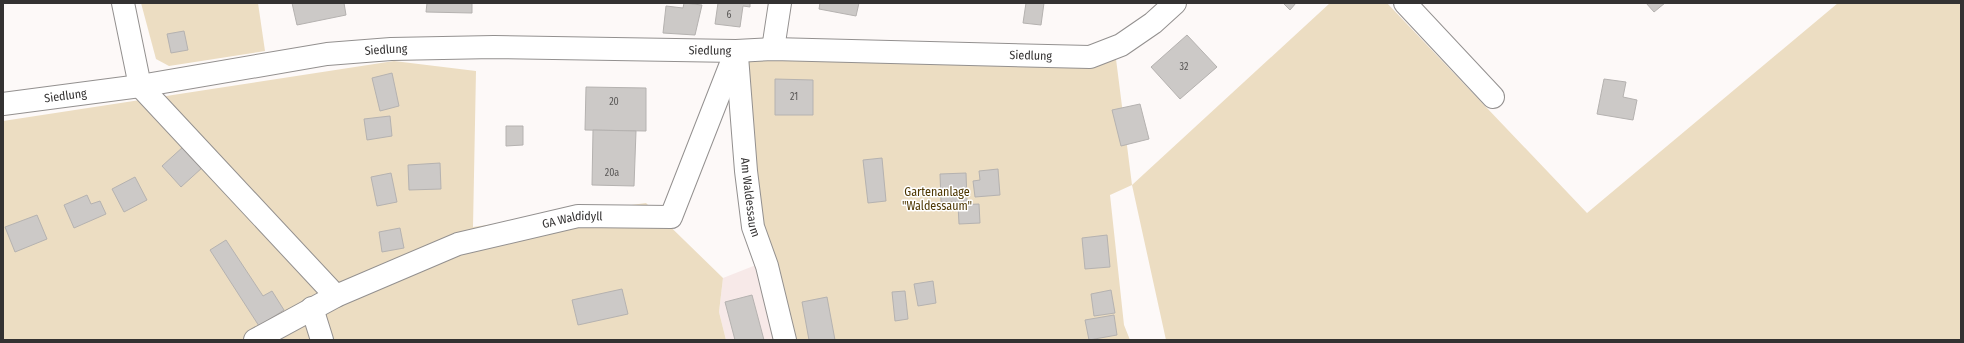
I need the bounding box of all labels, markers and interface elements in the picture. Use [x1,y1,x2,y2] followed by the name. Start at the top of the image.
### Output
[727,9,732,21] house number: 6
[364,42,408,58] street label: Siedlung
[688,43,732,58] street label: Siedlung
[1009,48,1053,63] street label: Siedlung
[1180,61,1189,73] house number: 32
[43,86,88,106] street label: Siedlung
[790,91,798,103] house number: 21
[609,96,619,108] house number: 20
[738,157,763,239] street label: Am Waldessaum
[605,167,619,179] house number: 20a
[902,185,972,213] park label: Gartenanlage "Waldessaum"
[541,209,603,231] street label: GA Waldidyll

